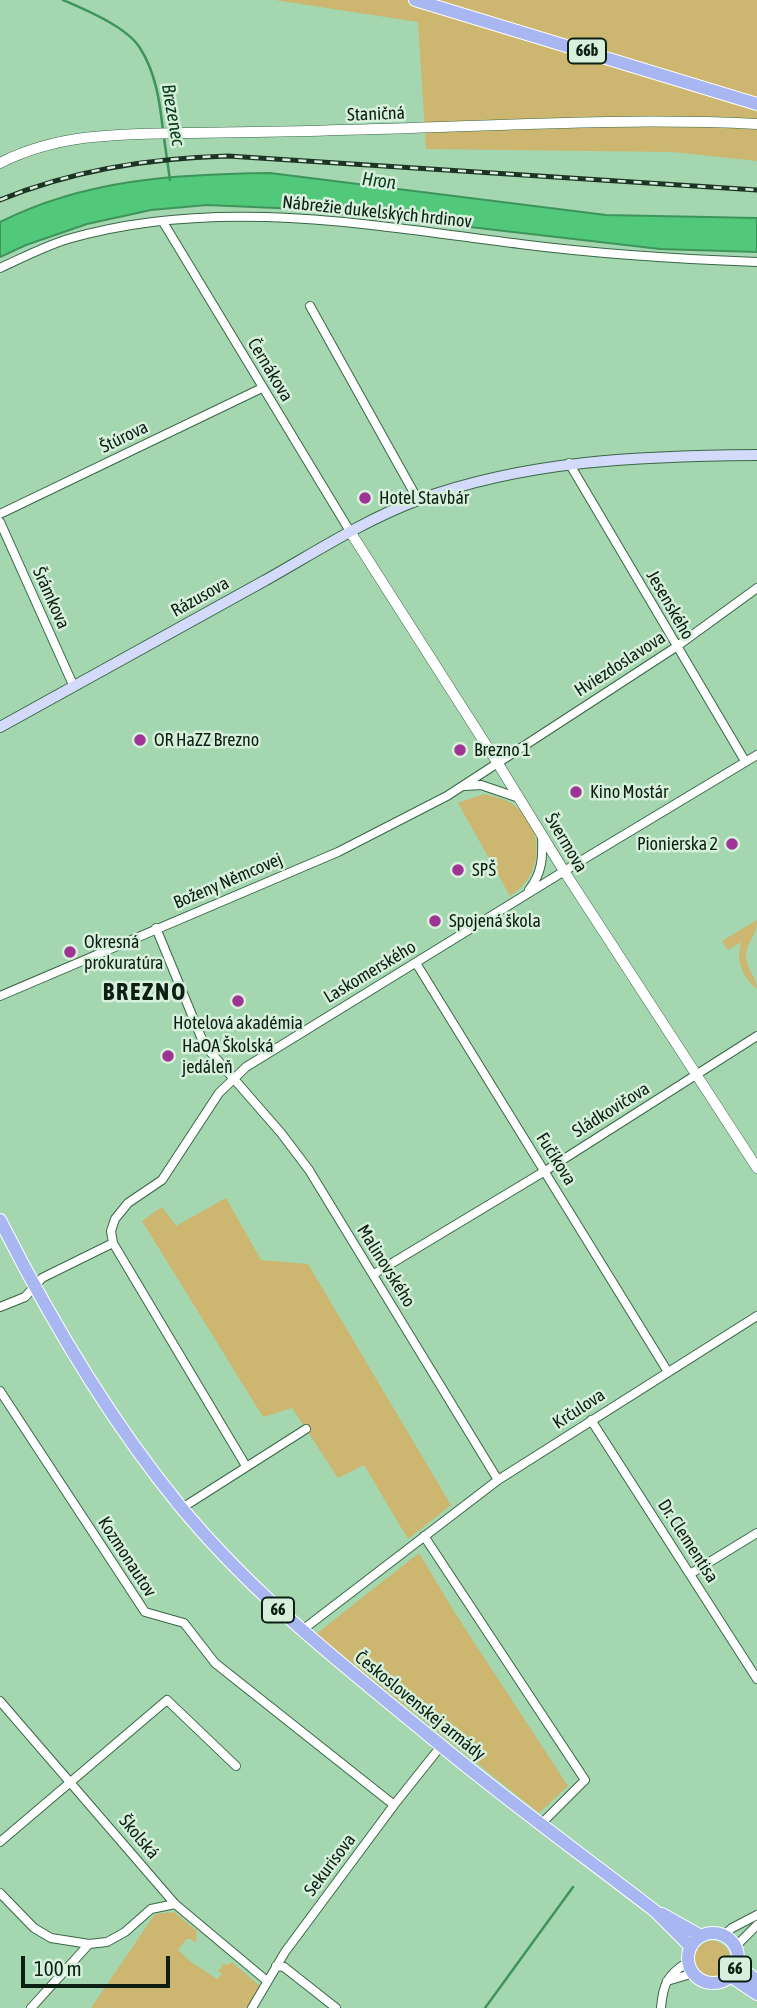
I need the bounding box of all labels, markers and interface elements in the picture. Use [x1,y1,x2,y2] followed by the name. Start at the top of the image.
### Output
[568,38,606,64] road number: 66b
[156,82,190,148] water label: Brezenec
[347,102,405,126] street label: Staničná
[361,168,397,194] water label: Hron
[281,191,473,233] street label: Nábrežie dukelských hrdinov
[243,334,297,406] street label: Černákova
[97,416,151,458] street label: Štúrova
[379,487,469,509] place label: Hotel Stavbár
[357,490,373,506] marker: Hotel Stavbár
[28,564,74,632] street label: Šrámkova
[642,566,698,644] street label: Jesenského
[167,572,233,622] street label: Rázusova
[570,627,670,701] street label: Hviezdoslavova
[154,729,259,751] place label: OR HaZZ Brezno
[132,732,148,748] marker: OR HaZZ Brezno
[474,739,531,761] place label: Brezno 1
[452,742,468,758] marker: Brezno 1
[590,781,668,803] place label: Kino Mostár
[568,784,584,800] marker: Kino Mostár
[540,810,592,876] street label: Švermova
[637,833,718,855] place label: Pionierska 2
[724,836,740,852] marker: Pionierska 2
[170,848,286,914] street label: Boženy Němcovej
[472,859,496,881] place label: SPŠ
[450,862,466,878] marker: SPŠ
[449,910,541,932] place label: Spojená škola
[427,913,443,929] marker: Spojená škola
[84,931,163,974] place label: Okresná prokuratúra
[320,936,420,1008] street label: Laskomerského
[62,944,78,960] marker: Okresná prokuratúra
[103,978,187,1006] district label: BREZNO
[230,993,246,1009] marker: Hotelová akadémia
[173,1012,303,1034] place label: Hotelová akadémia
[182,1035,274,1078] place label: HaOA Školská jedáleň
[160,1048,176,1064] marker: HaOA Školská jedáleň
[568,1078,654,1142] street label: Sládkovičova
[531,1129,581,1189] street label: Fučíkova
[352,1221,420,1311] street label: Malinovského
[549,1384,609,1434] street label: Krčulova
[653,1495,723,1587] street label: Dr. Clementisa
[93,1513,161,1601] street label: Kozmonautov
[262,1598,294,1622] road number: 66
[350,1647,490,1765] street label: Československej armády
[114,1811,164,1863] street label: Školská
[300,1830,360,1900] street label: Sekurisova
[24,1941,173,1985] scale bar
[34,1956,82,1980] text: 100 m
[719,1956,751,1982] road number: 66

